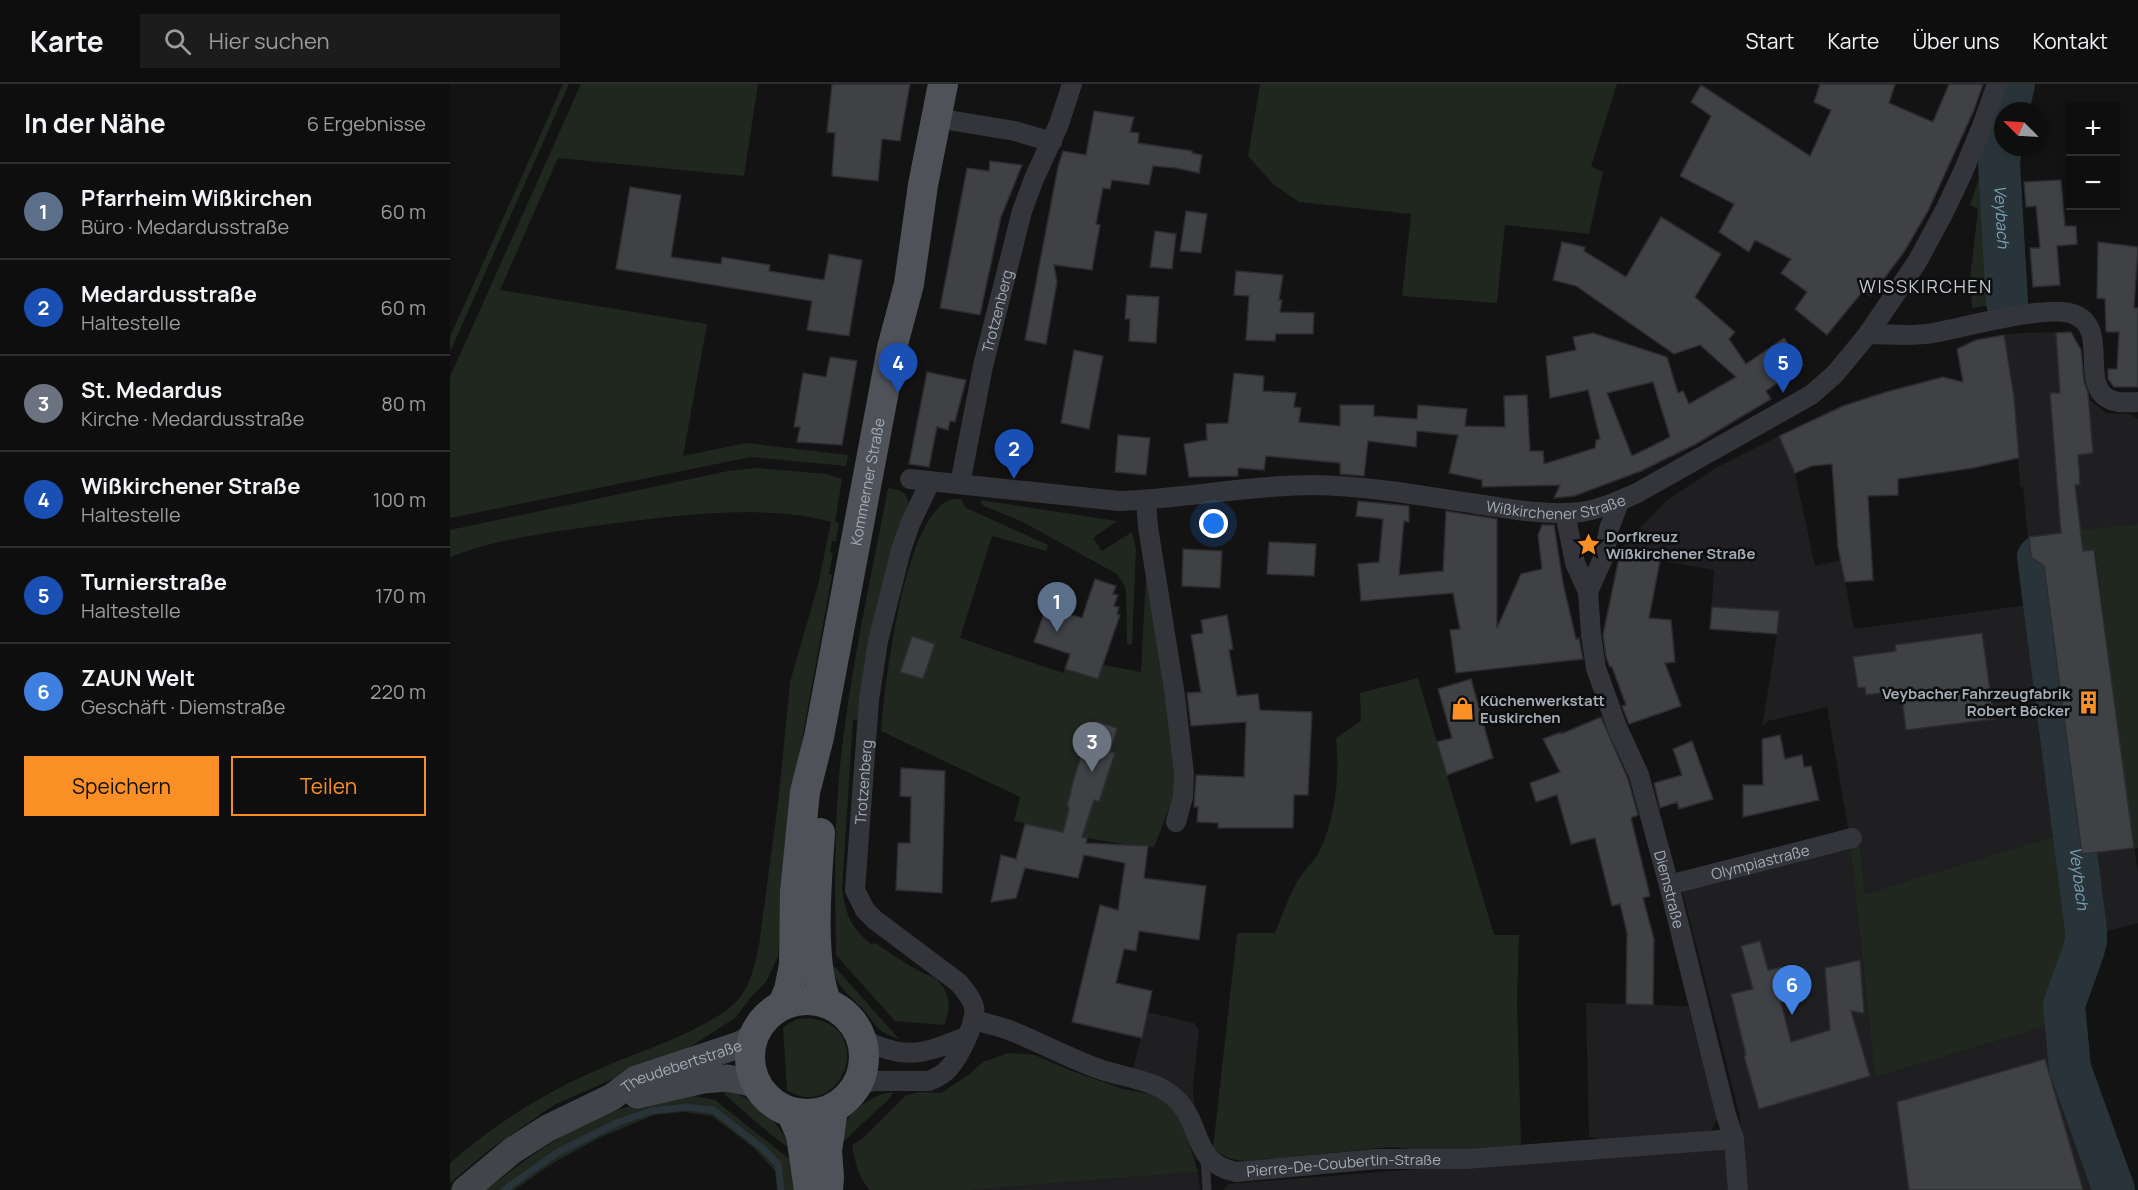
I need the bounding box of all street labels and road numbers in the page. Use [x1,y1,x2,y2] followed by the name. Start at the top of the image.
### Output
[976,267,1017,355] street label: Trotzenberg
[845,416,889,547] street label: Kommerner Straße
[1485,489,1629,524] street label: Wißkirchener Straße
[849,739,877,825] street label: Trotzenberg
[1709,839,1812,884] street label: Olympiastraße
[1649,848,1690,931] street label: Diemstraße
[616,1034,745,1097] street label: Theudebertstraße
[1245,1149,1441,1181] street label: Pierre-De-Coubertin-Straße

